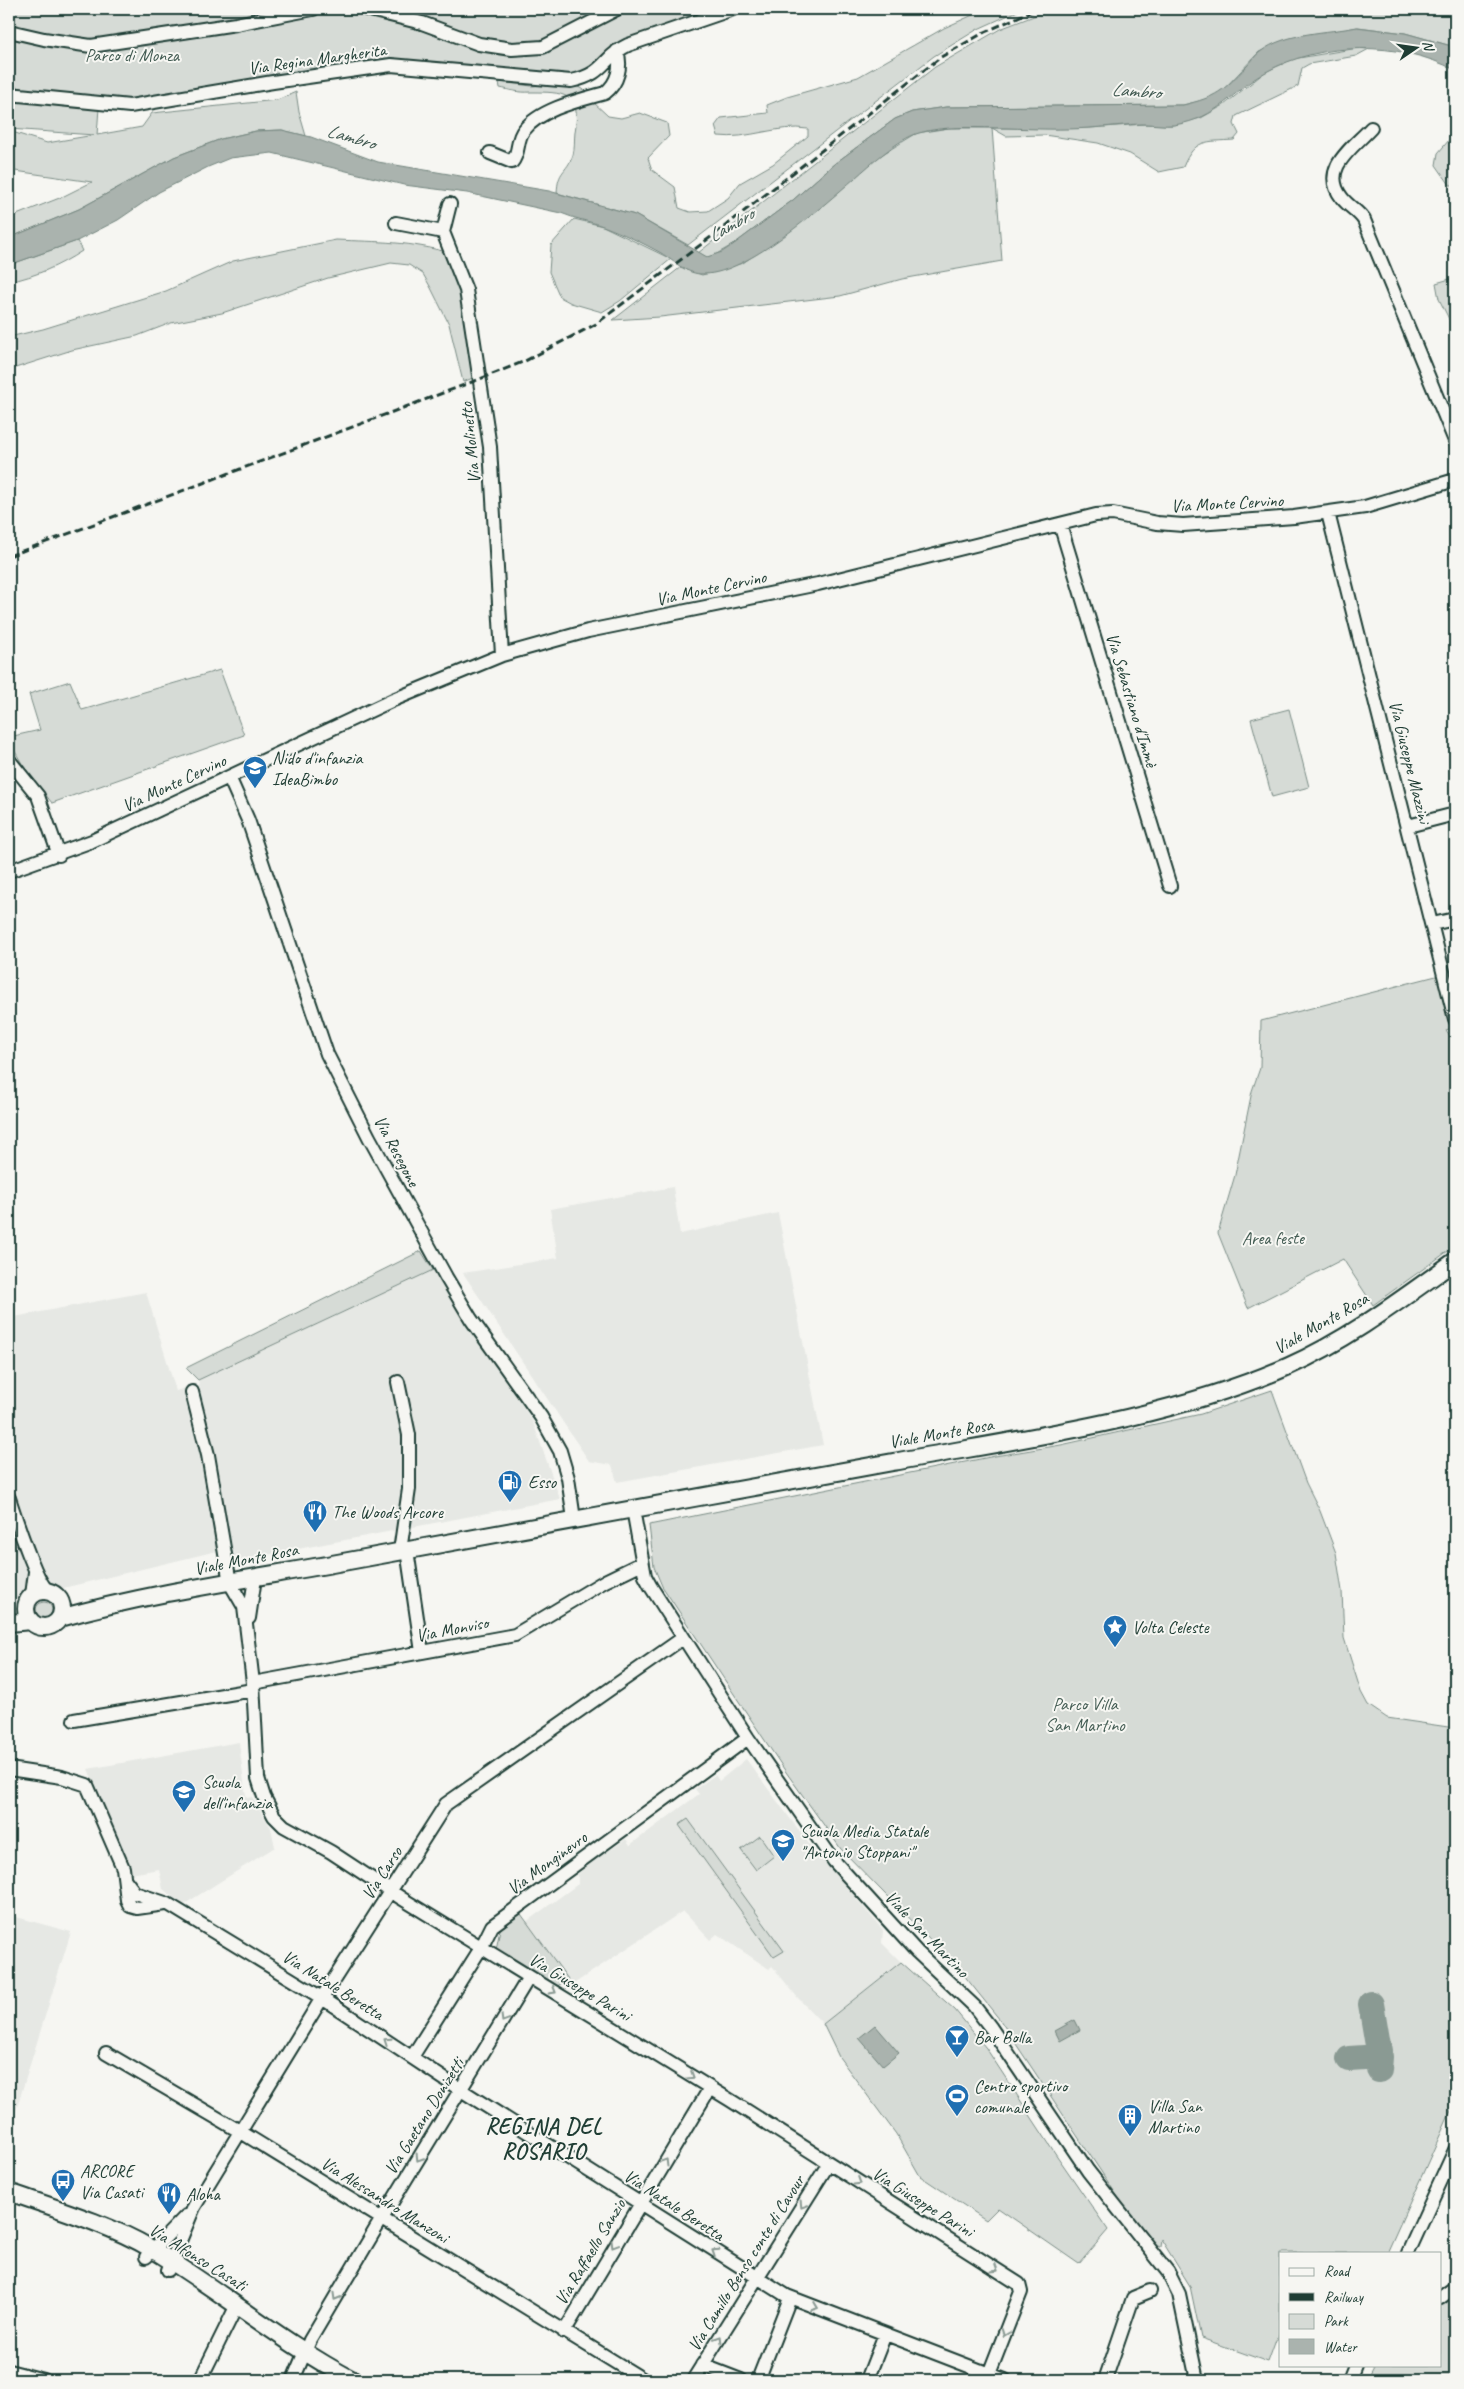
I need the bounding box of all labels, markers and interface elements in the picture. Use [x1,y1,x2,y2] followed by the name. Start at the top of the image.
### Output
[1392,22,1442,72] north arrow
[247,38,389,80] street label: Via Regina Margherita
[1419,39,1438,54] text: N
[85,44,181,66] park label: Parco di Monza
[1111,77,1164,105] water label: Lambro
[324,119,381,156] water label: Lambro
[704,201,761,248] water label: Lambro
[455,400,485,485] street label: Via Molinetto
[1170,489,1285,517] street label: Via Monte Cervino
[654,565,770,610] street label: Via Monte Cervino
[1101,630,1163,771] street label: Via Sebastiano d'Immè
[1384,698,1436,828] street label: Via Giuseppe Mazzini
[272,747,364,790] place label: Nido d'infanzia IdeaBimbo
[119,749,231,817] street label: Via Monte Cervino
[242,755,268,789] school or university icon: Nido d'infanzia IdeaBimbo
[369,1112,425,1191] street label: Via Resegone
[1242,1227,1305,1249] park label: Area feste
[1270,1287,1373,1359] street label: Viale Monte Rosa
[887,1413,996,1453] street label: Viale Monte Rosa
[497,1469,523,1503] fuel station icon: Esso
[528,1471,558,1493] place label: Esso
[302,1499,328,1533] restaurant icon: The Woods Arcore
[332,1501,444,1523] place label: The Woods Arcore
[192,1538,301,1580] street label: Viale Monte Rosa
[414,1611,492,1647] street label: Via Monviso
[1102,1614,1128,1648] place icon: Volta Celeste
[1132,1616,1210,1638] place label: Volta Celeste
[1045,1693,1126,1736] park label: Parco Villa San Martino
[202,1771,273,1814] place label: Scuola dell'infanzia
[171,1779,197,1813] school or university icon: Scuola dell'infanzia
[800,1820,929,1863] place label: Scuola Media Statale "Antonio Stoppani"
[503,1826,593,1899] street label: Via Monginevro
[770,1828,796,1862] school or university icon: Scuola Media Statale "Antonio Stoppani"
[357,1841,408,1904] street label: Via Carso
[880,1886,975,1983] street label: Viale San Martino
[278,1945,389,2026] street label: Via Natale Beretta
[525,1948,637,2027] street label: Via Giuseppe Parini
[548,1984,557,1994] one-way arrow
[500,2013,510,2022] one-way arrow
[944,2024,970,2058] bar icon: Bar Bolla
[974,2026,1033,2048] place label: Bar Bolla
[384,2038,393,2047] one-way arrow
[379,2051,470,2178] street label: Via Gaetano Donizetti
[685,2070,694,2080] one-way arrow
[974,2075,1069,2118] place label: Centro sportivo comunale
[944,2083,970,2117] sports icon: Centro sportivo comunale
[1148,2095,1203,2138] place label: Villa San Martino
[1117,2103,1143,2137] building icon: Villa San Martino
[485,2113,603,2166] district label: REGINA DEL ROSARIO
[317,2152,455,2249] street label: Via Alessandro Manzoni
[416,2152,425,2161] one-way arrow
[658,2158,668,2167] one-way arrow
[80,2160,146,2203] place label: ARCORE Via Casati
[868,2162,980,2243] street label: Via Giuseppe Parini
[620,2164,730,2247] street label: Via Natale Beretta
[50,2168,76,2202] bus stop icon: ARCORE Via Casati
[683,2170,810,2355] street label: Via Camillo Benso conte di Cavour
[852,2176,861,2185] one-way arrow
[156,2181,182,2215] restaurant icon: Aloha
[186,2183,222,2205] place label: Aloha
[550,2194,631,2309] street label: Via Raffaello Sanzio
[799,2199,809,2208] one-way arrow
[145,2218,253,2297] street label: Via Alfonso Casati
[611,2240,621,2249] one-way arrow
[711,2249,721,2258] one-way arrow
[1279,2252,1442,2366] legend
[990,2262,999,2272] one-way arrow
[1324,2262,1351,2281] text: Road
[1324,2288,1365,2307] text: Railway
[332,2291,342,2300] one-way arrow
[811,2302,819,2312] one-way arrow
[1324,2312,1349,2331] text: Park
[1001,2328,1011,2337] one-way arrow
[712,2335,722,2344] one-way arrow
[1324,2338,1358,2357] text: Water

